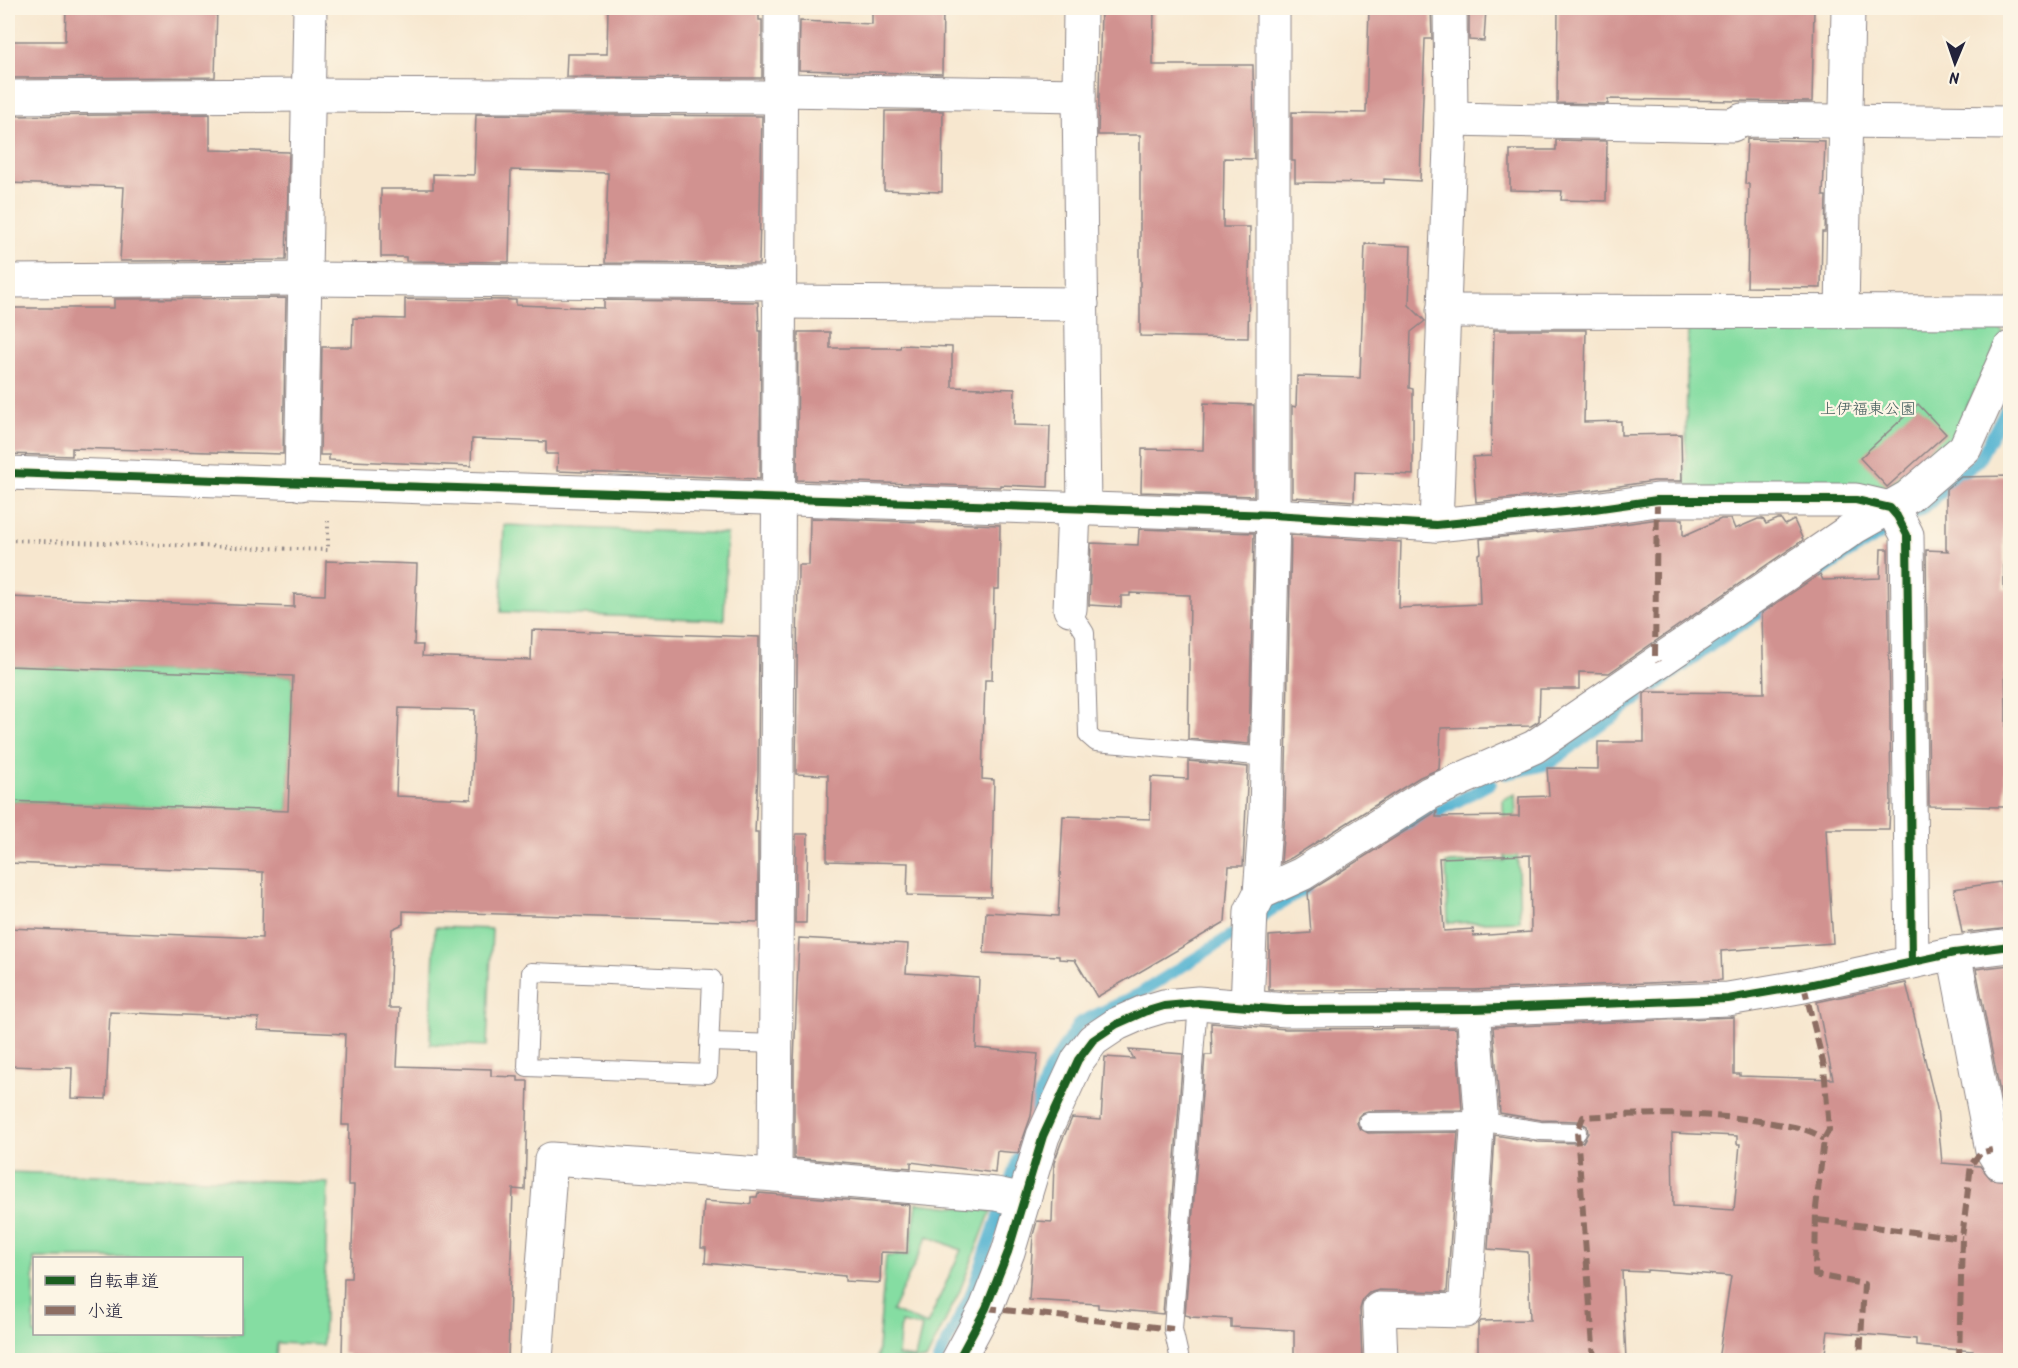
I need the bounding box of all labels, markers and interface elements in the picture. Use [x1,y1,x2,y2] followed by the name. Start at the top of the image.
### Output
[1925,33,1985,93] north arrow
[1949,64,1960,89] text: N
[1820,397,1916,422] park label: 上伊福東公園
[33,1257,243,1335] legend
[87,1268,159,1297] text: 自転車道
[87,1298,123,1327] text: 小道

